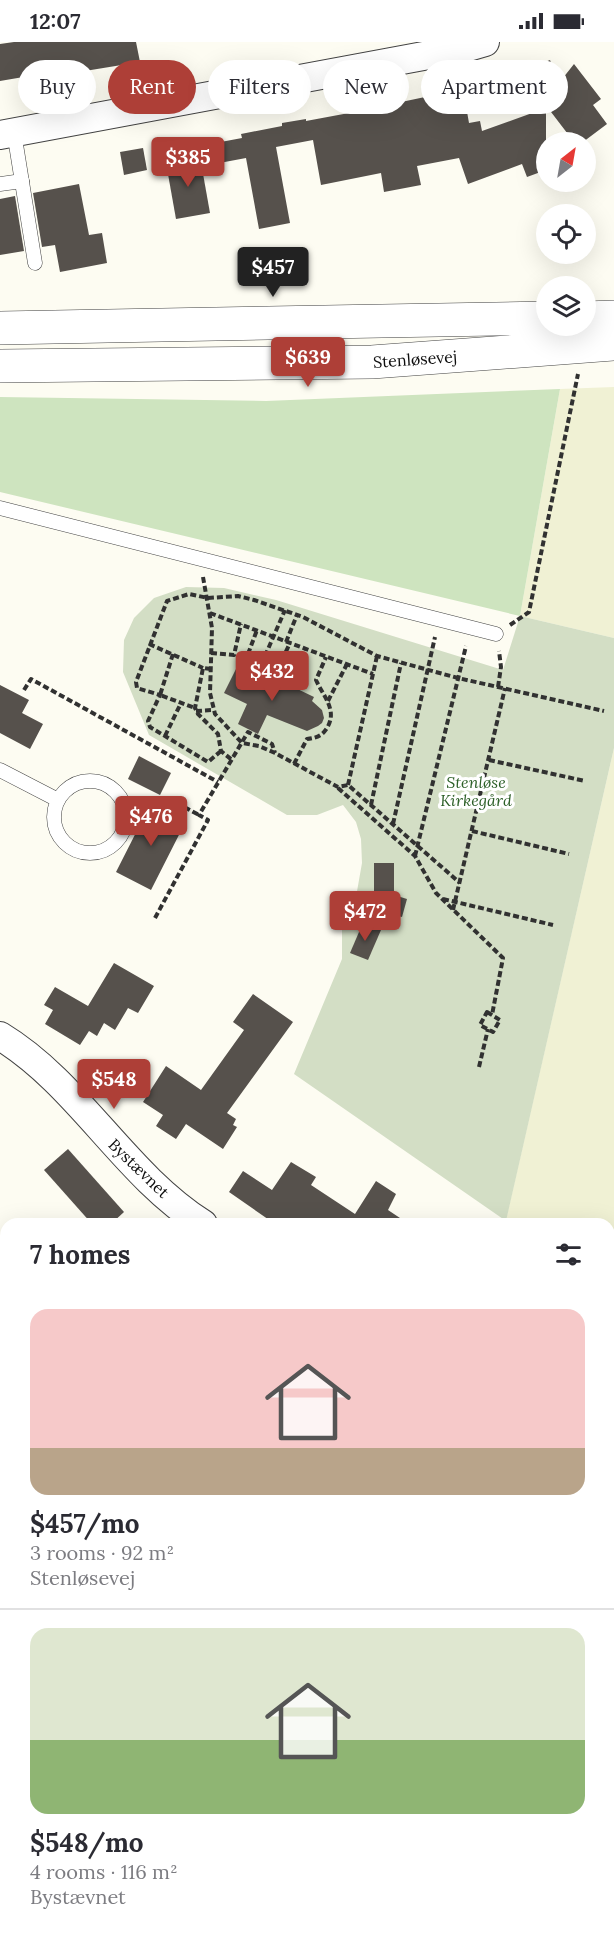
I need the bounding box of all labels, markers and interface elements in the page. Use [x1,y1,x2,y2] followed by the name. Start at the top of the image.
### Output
[30,7,80,35] text: 12:07
[18,60,96,114] chip: Buy
[108,60,196,114] chip: Rent
[208,60,311,114] chip: Filters
[323,60,409,114] chip: New
[421,60,568,114] chip: Apartment
[536,132,596,192] north arrow
[536,132,596,336] map controls
[152,137,224,188] pin: $385
[165,144,211,169] text: $385
[536,204,596,264] button: locate
[237,247,309,298] pin: $457
[252,254,294,279] text: $457
[536,276,596,336] button: layers
[272,337,344,388] pin: $639
[285,344,331,369] text: $639
[372,346,458,372] street label: Stenløsevej
[236,651,308,702] pin: $432
[250,658,294,683] text: $432
[440,772,512,810] park label: Stenløse Kirkegård
[115,796,187,847] pin: $476
[129,803,173,828] text: $476
[329,891,401,942] pin: $472
[344,898,386,923] text: $472
[78,1059,150,1110] pin: $548
[91,1066,137,1091] text: $548
[104,1134,174,1202] street label: Bystævnet
[30,1238,130,1271] text: 7 homes
[552,1238,585,1271] icon: filters
[254,1348,362,1456] icon: home
[30,1507,140,1540] text: $457/mo
[30,1540,174,1565] text: 3 rooms · 92 m²
[30,1565,135,1590] text: Stenløsevej
[254,1667,362,1775] icon: home
[30,1826,144,1859] text: $548/mo
[30,1859,178,1884] text: 4 rooms · 116 m²
[30,1884,126,1909] text: Bystævnet

